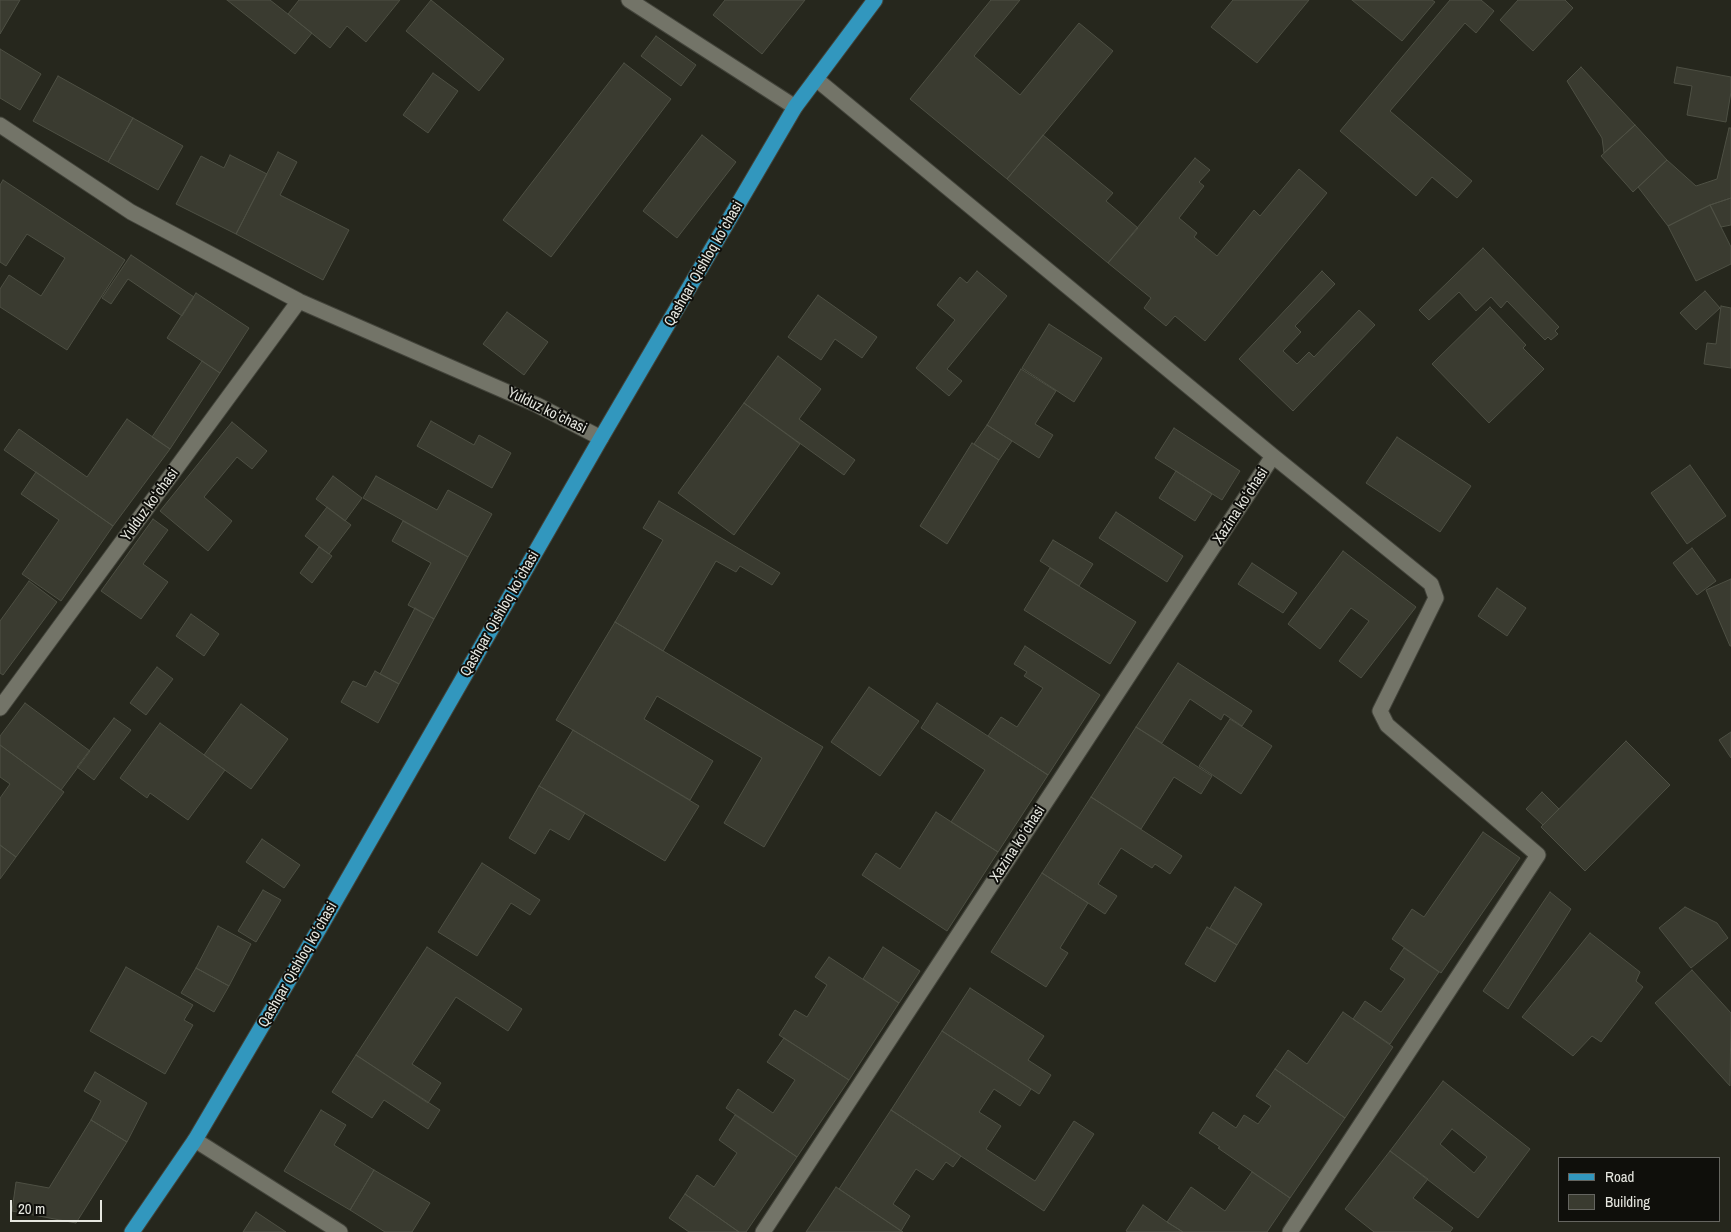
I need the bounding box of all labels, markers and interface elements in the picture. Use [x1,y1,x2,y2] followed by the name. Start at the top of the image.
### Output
[661,198,747,330] street label: Qashqar Qishloq koʻchasi
[504,384,590,438] street label: Yulduz koʻchasi
[1210,464,1272,548] street label: Xazina koʻchasi
[117,465,183,545] street label: Yulduz koʻchasi
[457,548,543,680] street label: Qashqar Qishloq koʻchasi
[987,802,1049,886] street label: Xazina koʻchasi
[255,899,341,1031] street label: Qashqar Qishloq koʻchasi
[1558,1157,1721,1222] legend
[1605,1166,1634,1187] text: Road
[12,1190,105,1222] scale bar
[1605,1191,1650,1212] text: Building
[18,1198,45,1219] text: 20 m

